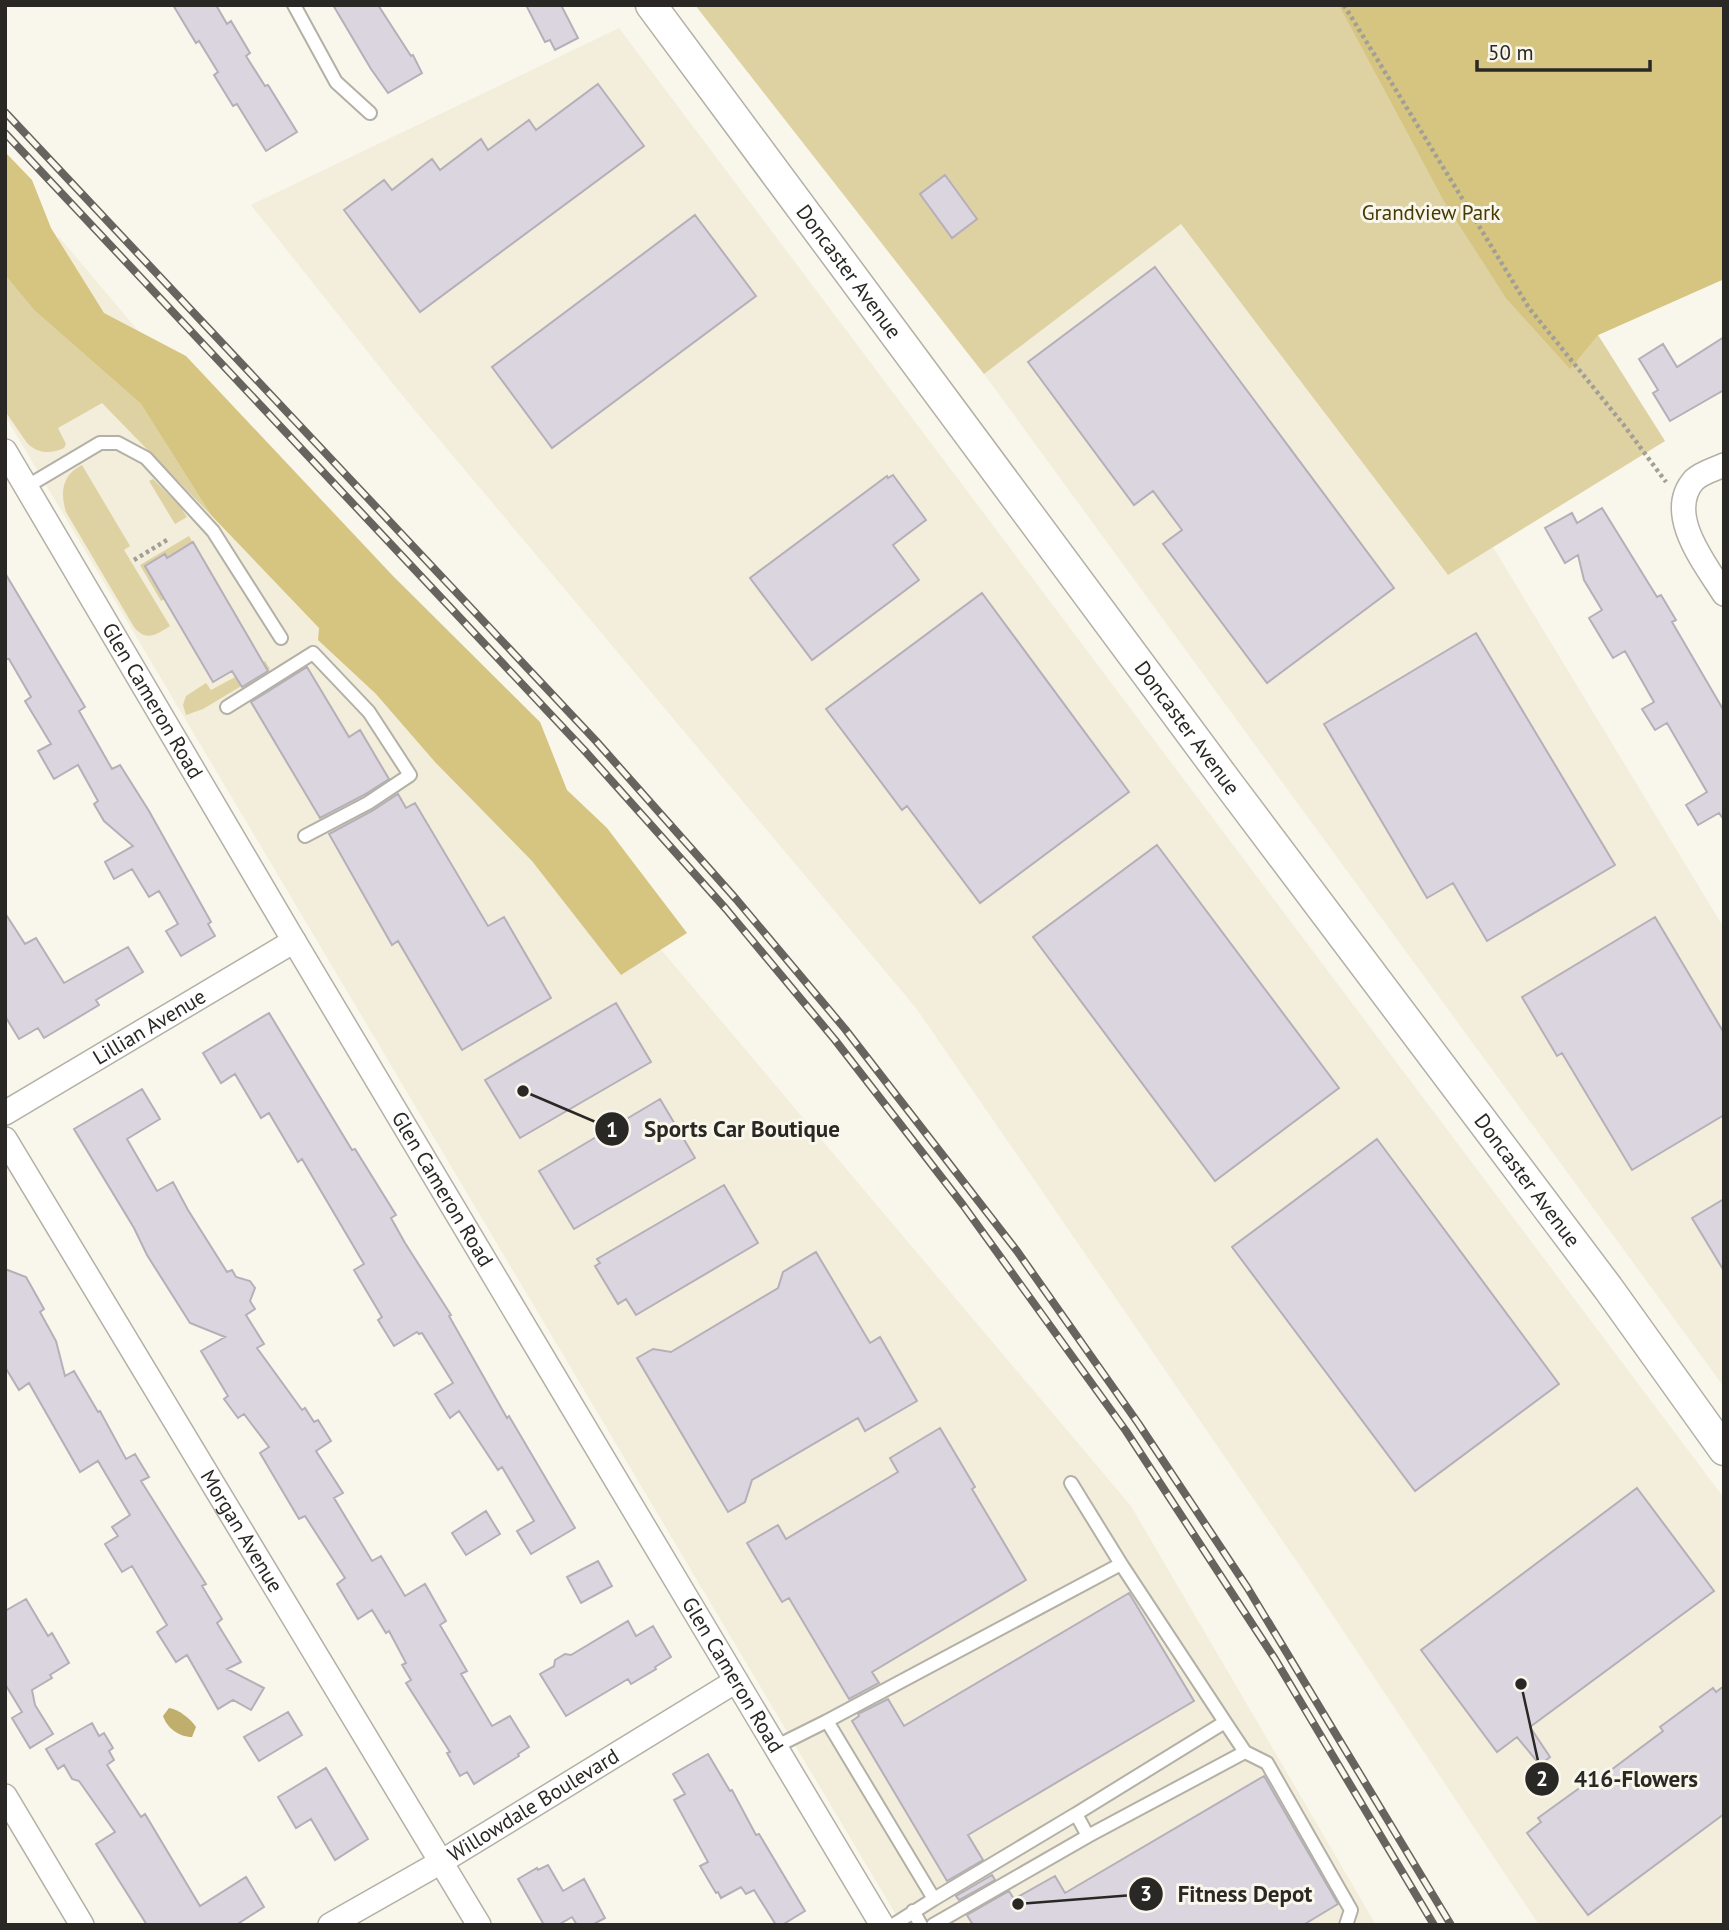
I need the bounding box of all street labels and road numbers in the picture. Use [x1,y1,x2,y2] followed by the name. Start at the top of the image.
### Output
[790,199,908,344] street label: Doncaster Avenue
[96,618,209,783] street label: Glen Cameron Road
[1129,655,1246,800] street label: Doncaster Avenue
[88,983,211,1071] street label: Lillian Avenue
[386,1106,500,1272] street label: Glen Cameron Road
[1468,1108,1586,1252] street label: Doncaster Avenue
[195,1465,289,1597] street label: Morgan Avenue
[676,1592,790,1758] street label: Glen Cameron Road
[442,1742,624,1868] street label: Willowdale Boulevard

